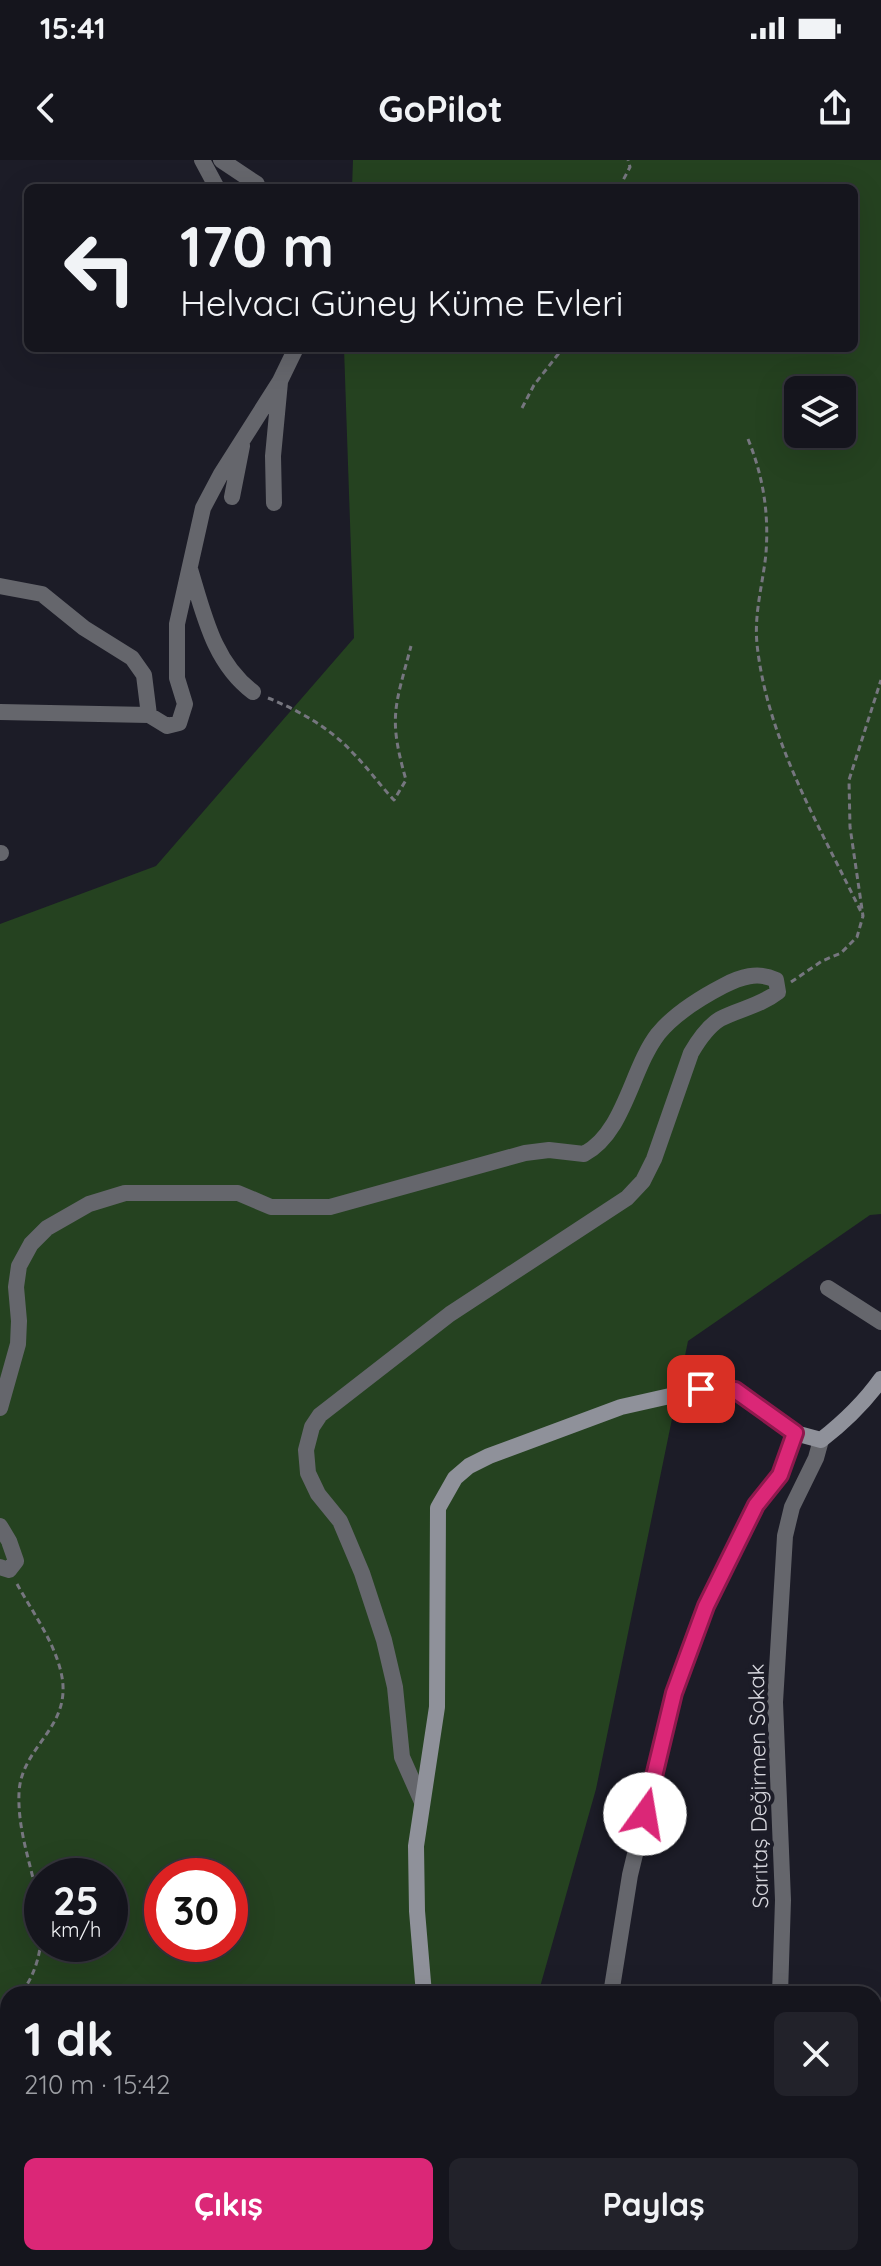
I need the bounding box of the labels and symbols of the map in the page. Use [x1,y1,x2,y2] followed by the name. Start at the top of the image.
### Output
[667,1355,735,1423] pin
[742,1663,774,1909] street label: Sarıtaş Değirmen Sokak
[603,1772,687,1856] position arrow
[144,1858,248,1962] speed limit sign: 30

